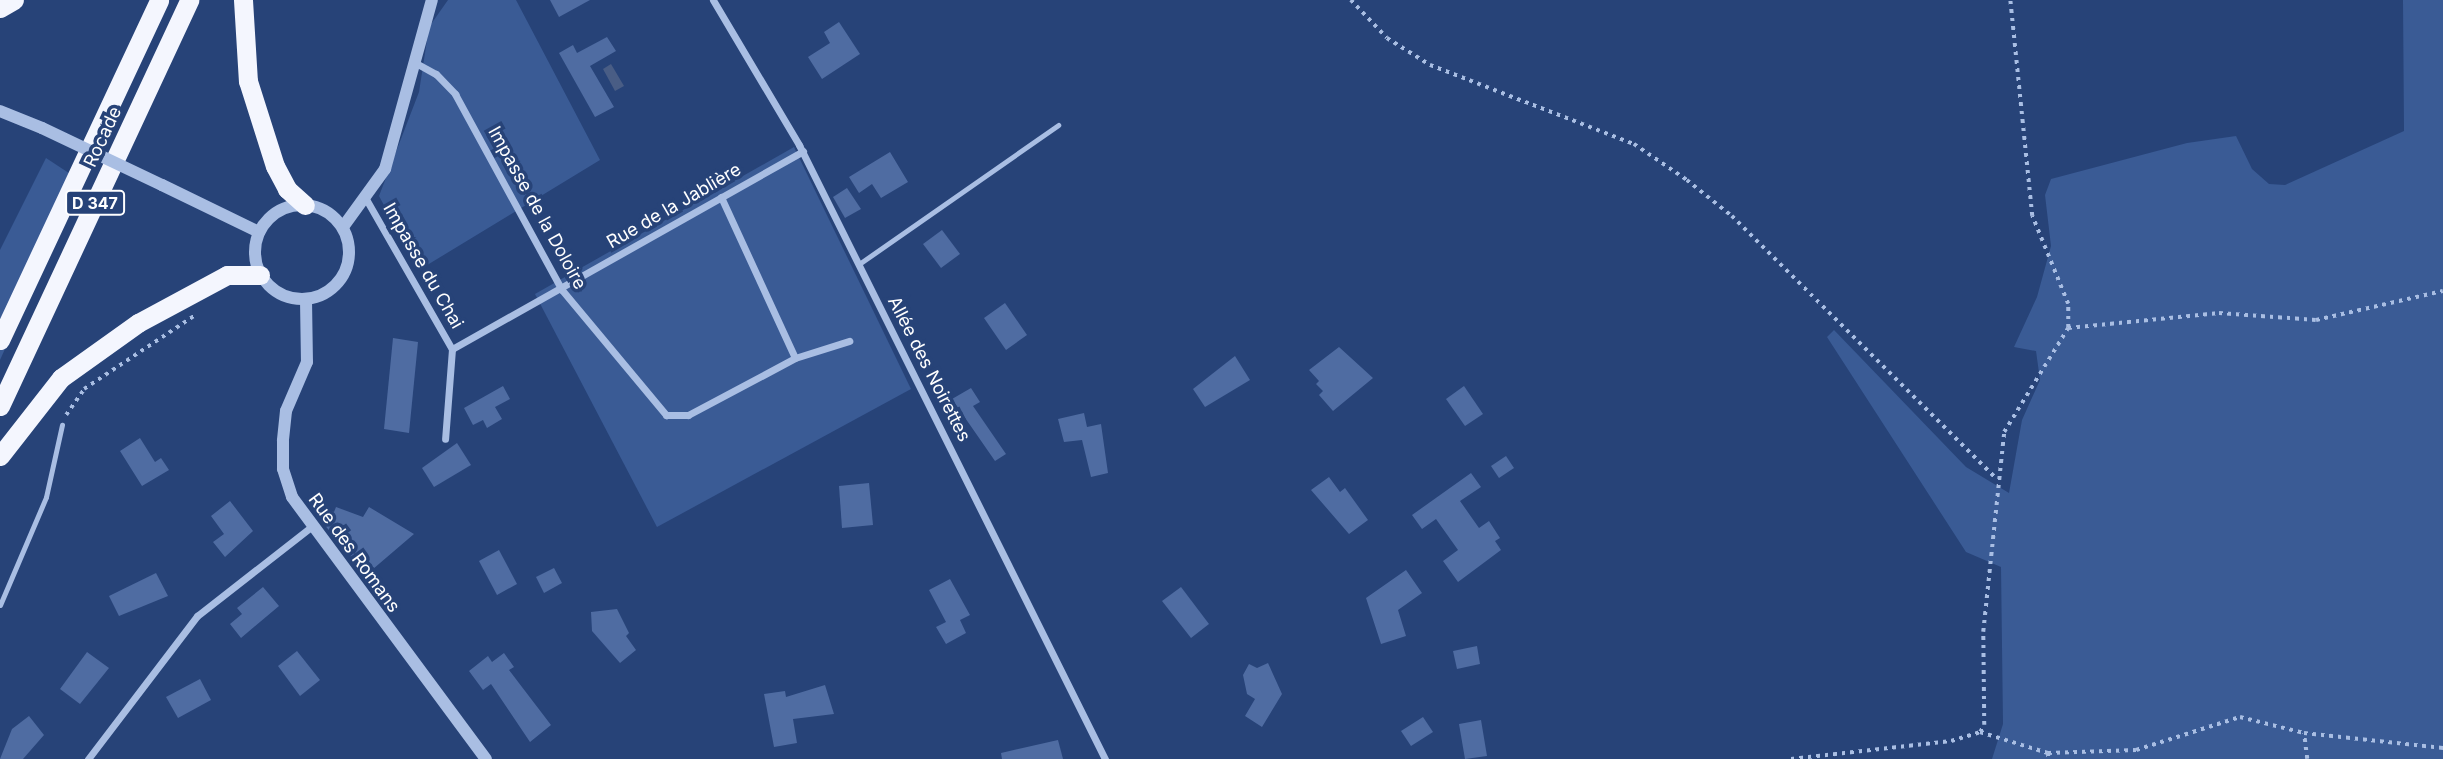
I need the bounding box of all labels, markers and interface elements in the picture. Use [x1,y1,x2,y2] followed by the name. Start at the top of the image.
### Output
[80,103,126,171] street label: Rocade
[483,123,591,293] street label: Impasse de la Doloire
[603,159,745,253] street label: Rue de la Jablière
[64,190,126,216] road number: D 347
[378,199,468,333] street label: Impasse du Chai
[883,293,975,445] street label: Allée des Noirettes
[304,489,404,617] street label: Rue des Romans

